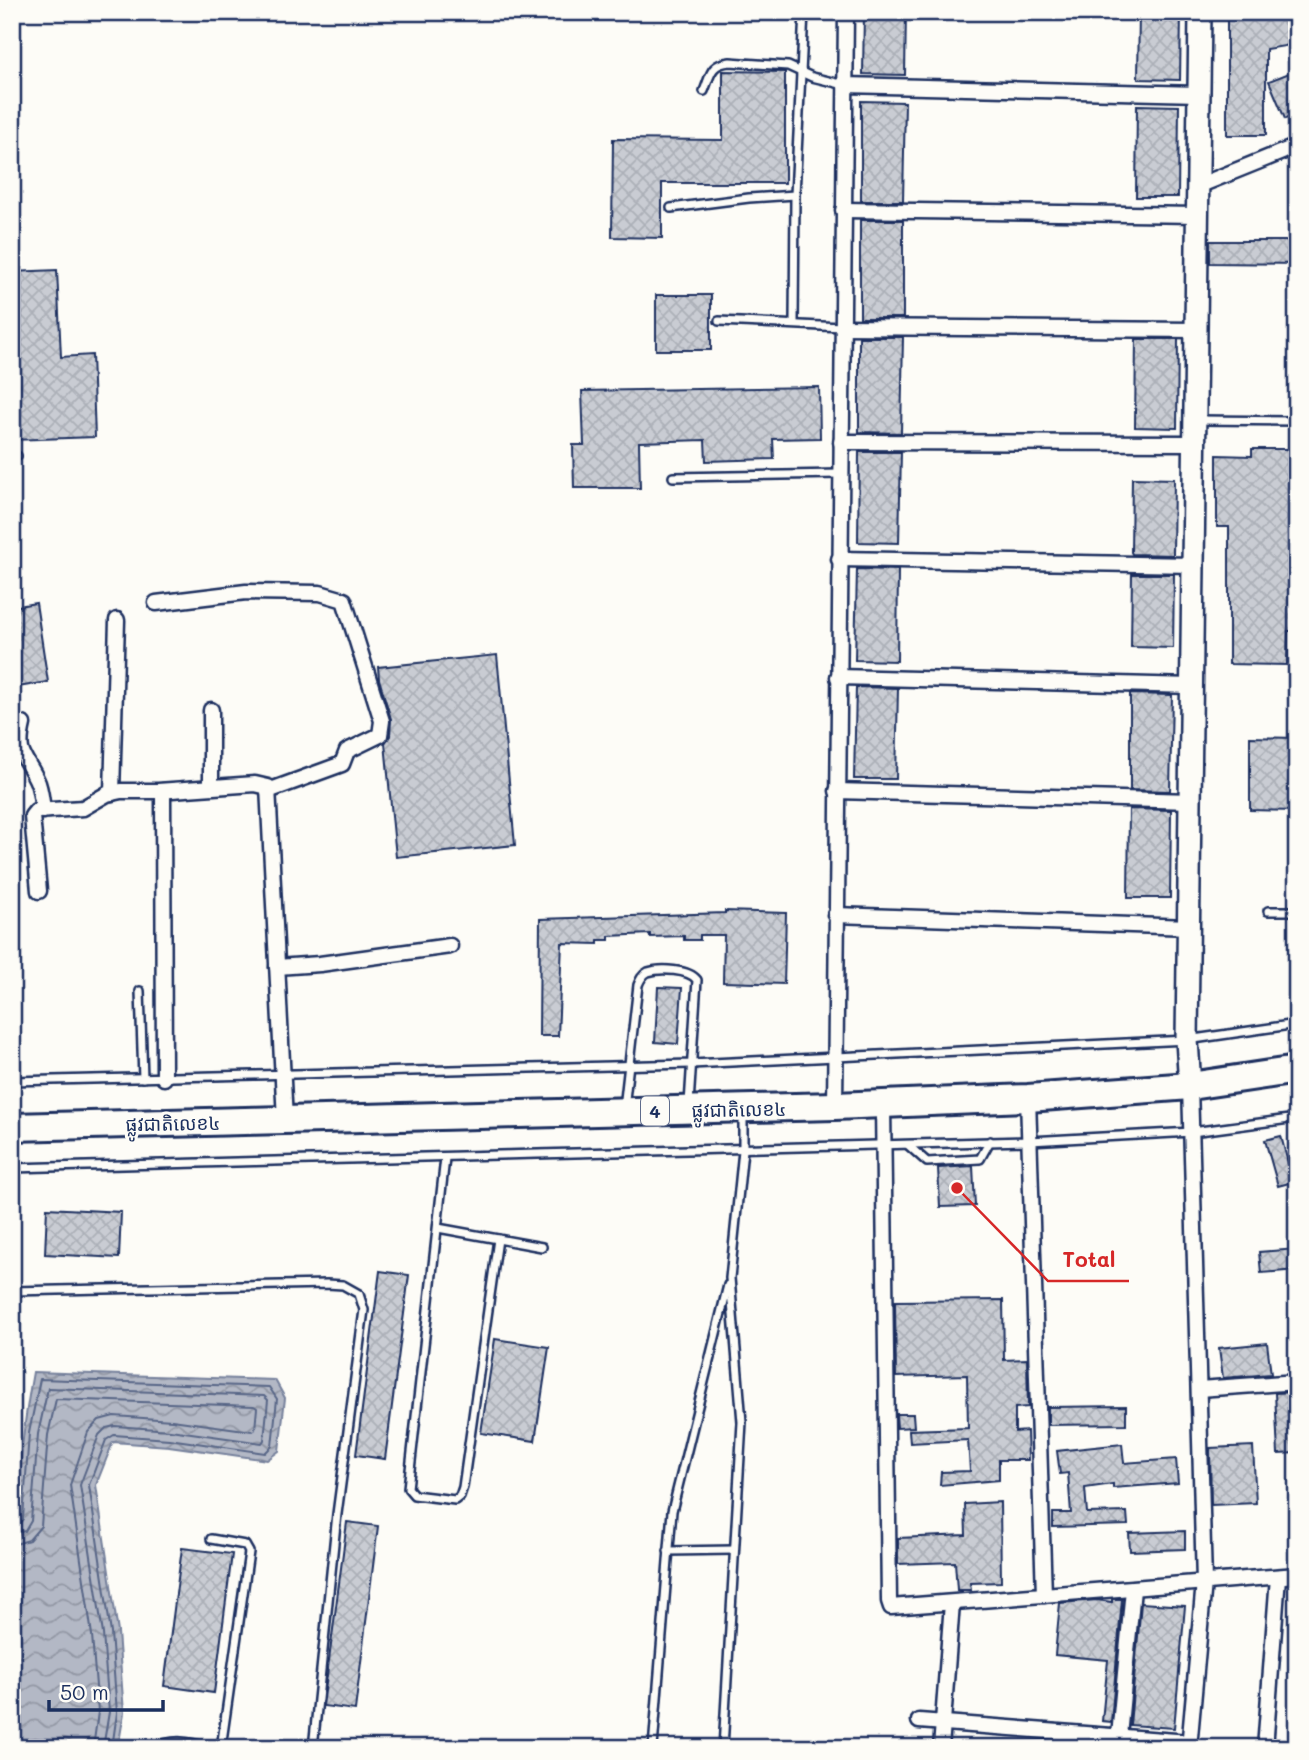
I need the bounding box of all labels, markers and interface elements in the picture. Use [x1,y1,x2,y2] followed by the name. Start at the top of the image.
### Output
[641,1096,669,1126] road number: 4
[691,1096,787,1128] street label: ផ្លូវជាតិលេខ៤
[125,1110,221,1142] street label: ផ្លូវជាតិលេខ៤
[1048,1239,1129,1281] callout: Total
[1062,1245,1116,1272] text: Total
[49,1669,163,1713] scale bar
[60,1678,109,1705] text: 50 m

